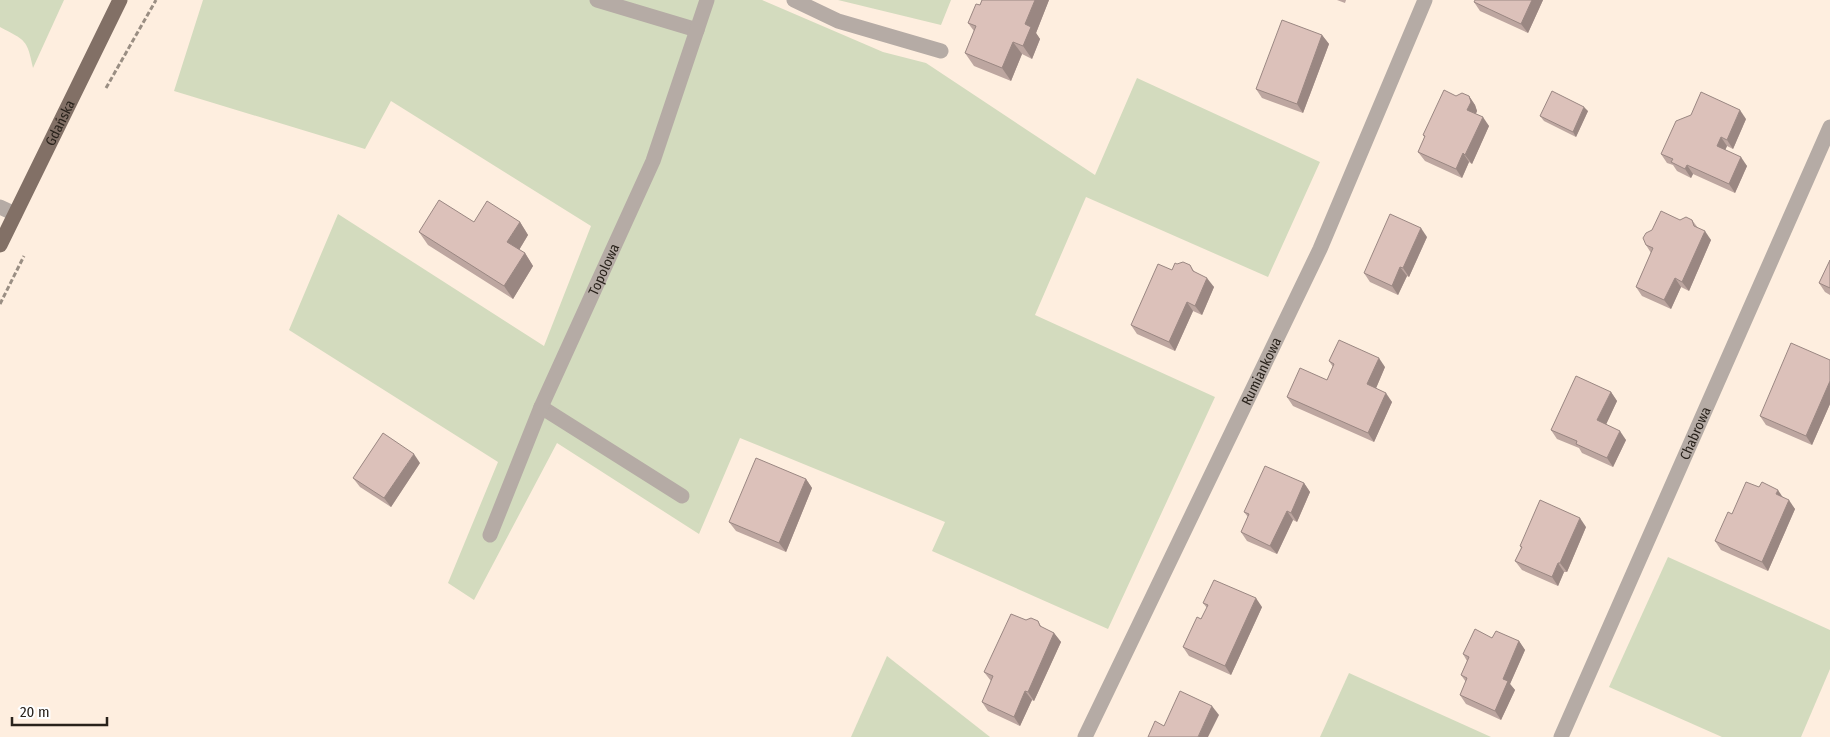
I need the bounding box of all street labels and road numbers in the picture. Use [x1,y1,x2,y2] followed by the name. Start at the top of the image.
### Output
[42,97,79,149] street label: Gdańska
[585,241,623,298] street label: Topolowa
[1238,335,1285,408] street label: Rumiankowa
[1676,404,1715,463] street label: Chabrowa

